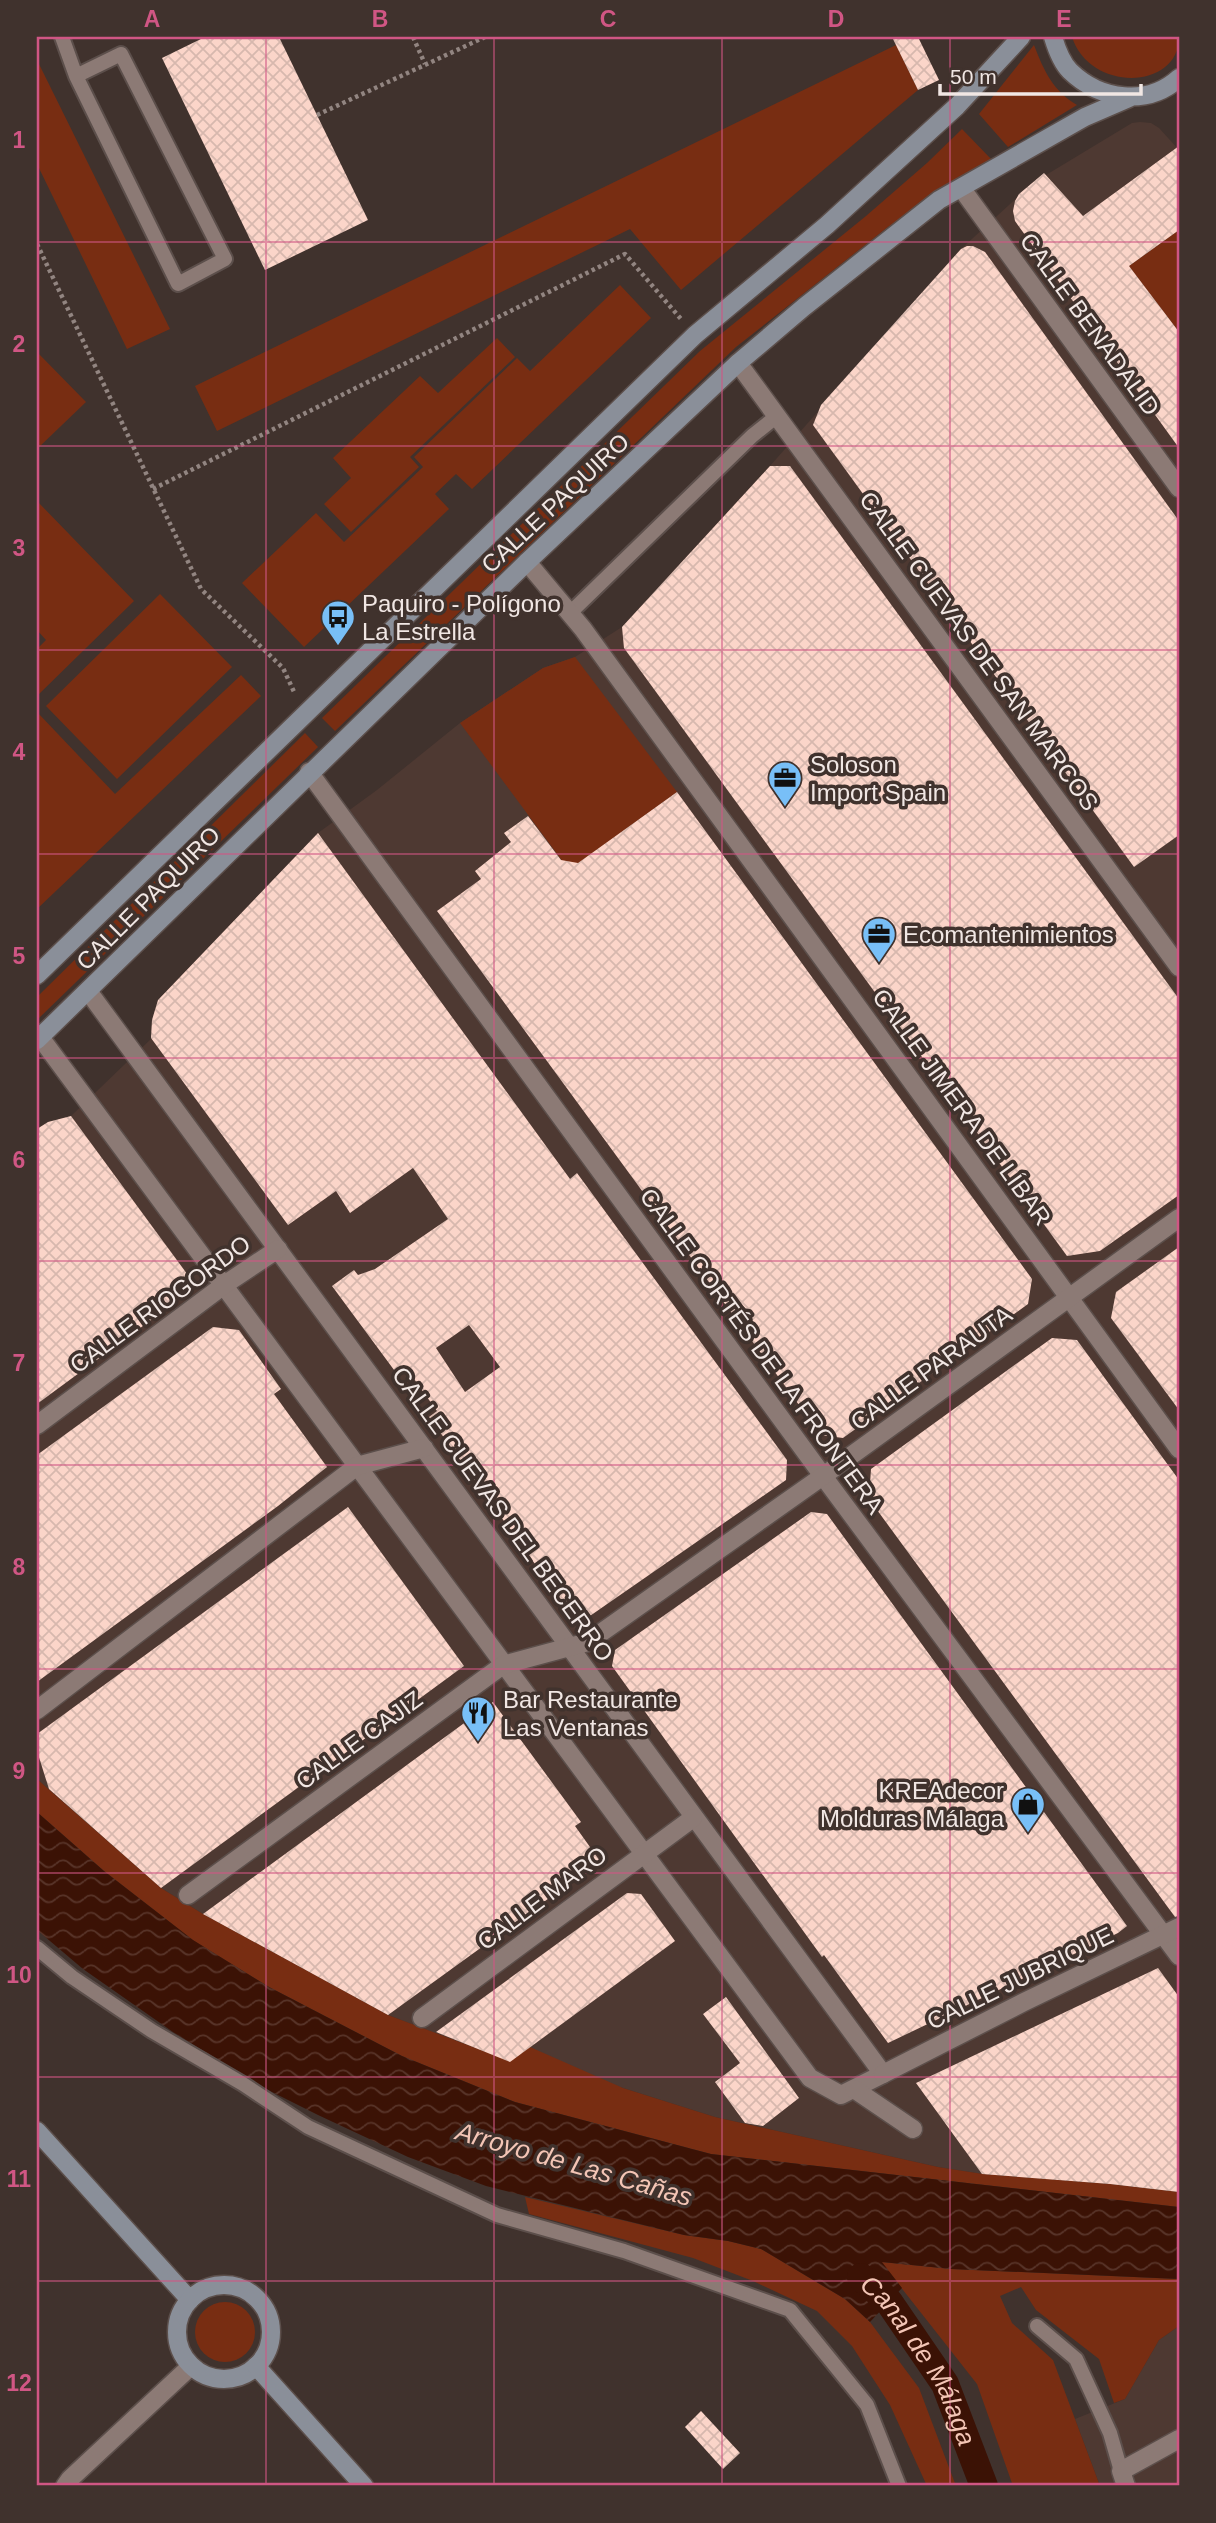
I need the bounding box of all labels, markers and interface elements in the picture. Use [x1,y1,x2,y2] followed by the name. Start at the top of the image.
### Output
[144,6,160,32] text: A
[372,6,388,32] text: B
[600,6,616,32] text: C
[828,6,844,32] text: D
[1056,6,1072,32] text: E
[940,52,1141,96] scale bar
[950,65,997,88] text: 50 m
[13,127,26,153] text: 1
[1015,228,1165,420] street label: CALLE BENADALID
[13,331,25,357] text: 2
[476,428,634,578] street label: CALLE PAQUIRO
[854,486,1104,816] street label: CALLE CUEVAS DE SAN MARCOS
[13,535,25,561] text: 3
[362,590,561,645] place label: Paquiro - Polígono La Estrella
[319,598,357,647] bus stop icon: Paquiro - Polígono La Estrella
[13,739,26,765] text: 4
[810,751,946,806] place label: Soloson Import Spain
[766,759,804,808] office icon: Soloson Import Spain
[71,821,225,975] street label: CALLE PAQUIRO
[860,915,898,964] office icon: Ecomantenimientos
[903,921,1114,948] place label: Ecomantenimientos
[13,943,26,969] text: 5
[867,984,1057,1230] street label: CALLE JIMERA DE LÍBAR
[13,1147,25,1173] text: 6
[635,1183,889,1519] street label: CALLE CORTÉS DE LA FRONTERA
[65,1230,255,1378] street label: CALLE RIOGORDO
[845,1300,1017,1436] street label: CALLE PARAUTA
[13,1350,25,1376] text: 7
[387,1361,619,1667] street label: CALLE CUEVAS DEL BECERRO
[13,1554,26,1580] text: 8
[291,1685,427,1795] street label: CALLE CAJIZ
[503,1686,678,1741] place label: Bar Restaurante Las Ventanas
[459,1694,497,1743] restaurant icon: Bar Restaurante Las Ventanas
[13,1758,25,1784] text: 9
[820,1777,1005,1832] place label: KREAdecor Molduras Málaga
[1009,1785,1047,1834] shop icon: KREAdecor Molduras Málaga
[472,1841,612,1955] street label: CALLE MARO
[922,1921,1118,2035] street label: CALLE JUBRIQUE
[6,1962,32,1988] text: 10
[451,2115,696,2212] water label: Arroyo de Las Cañas
[7,2166,31,2192] text: 11
[854,2269,982,2450] water label: Canal de Málaga
[6,2370,32,2396] text: 12

